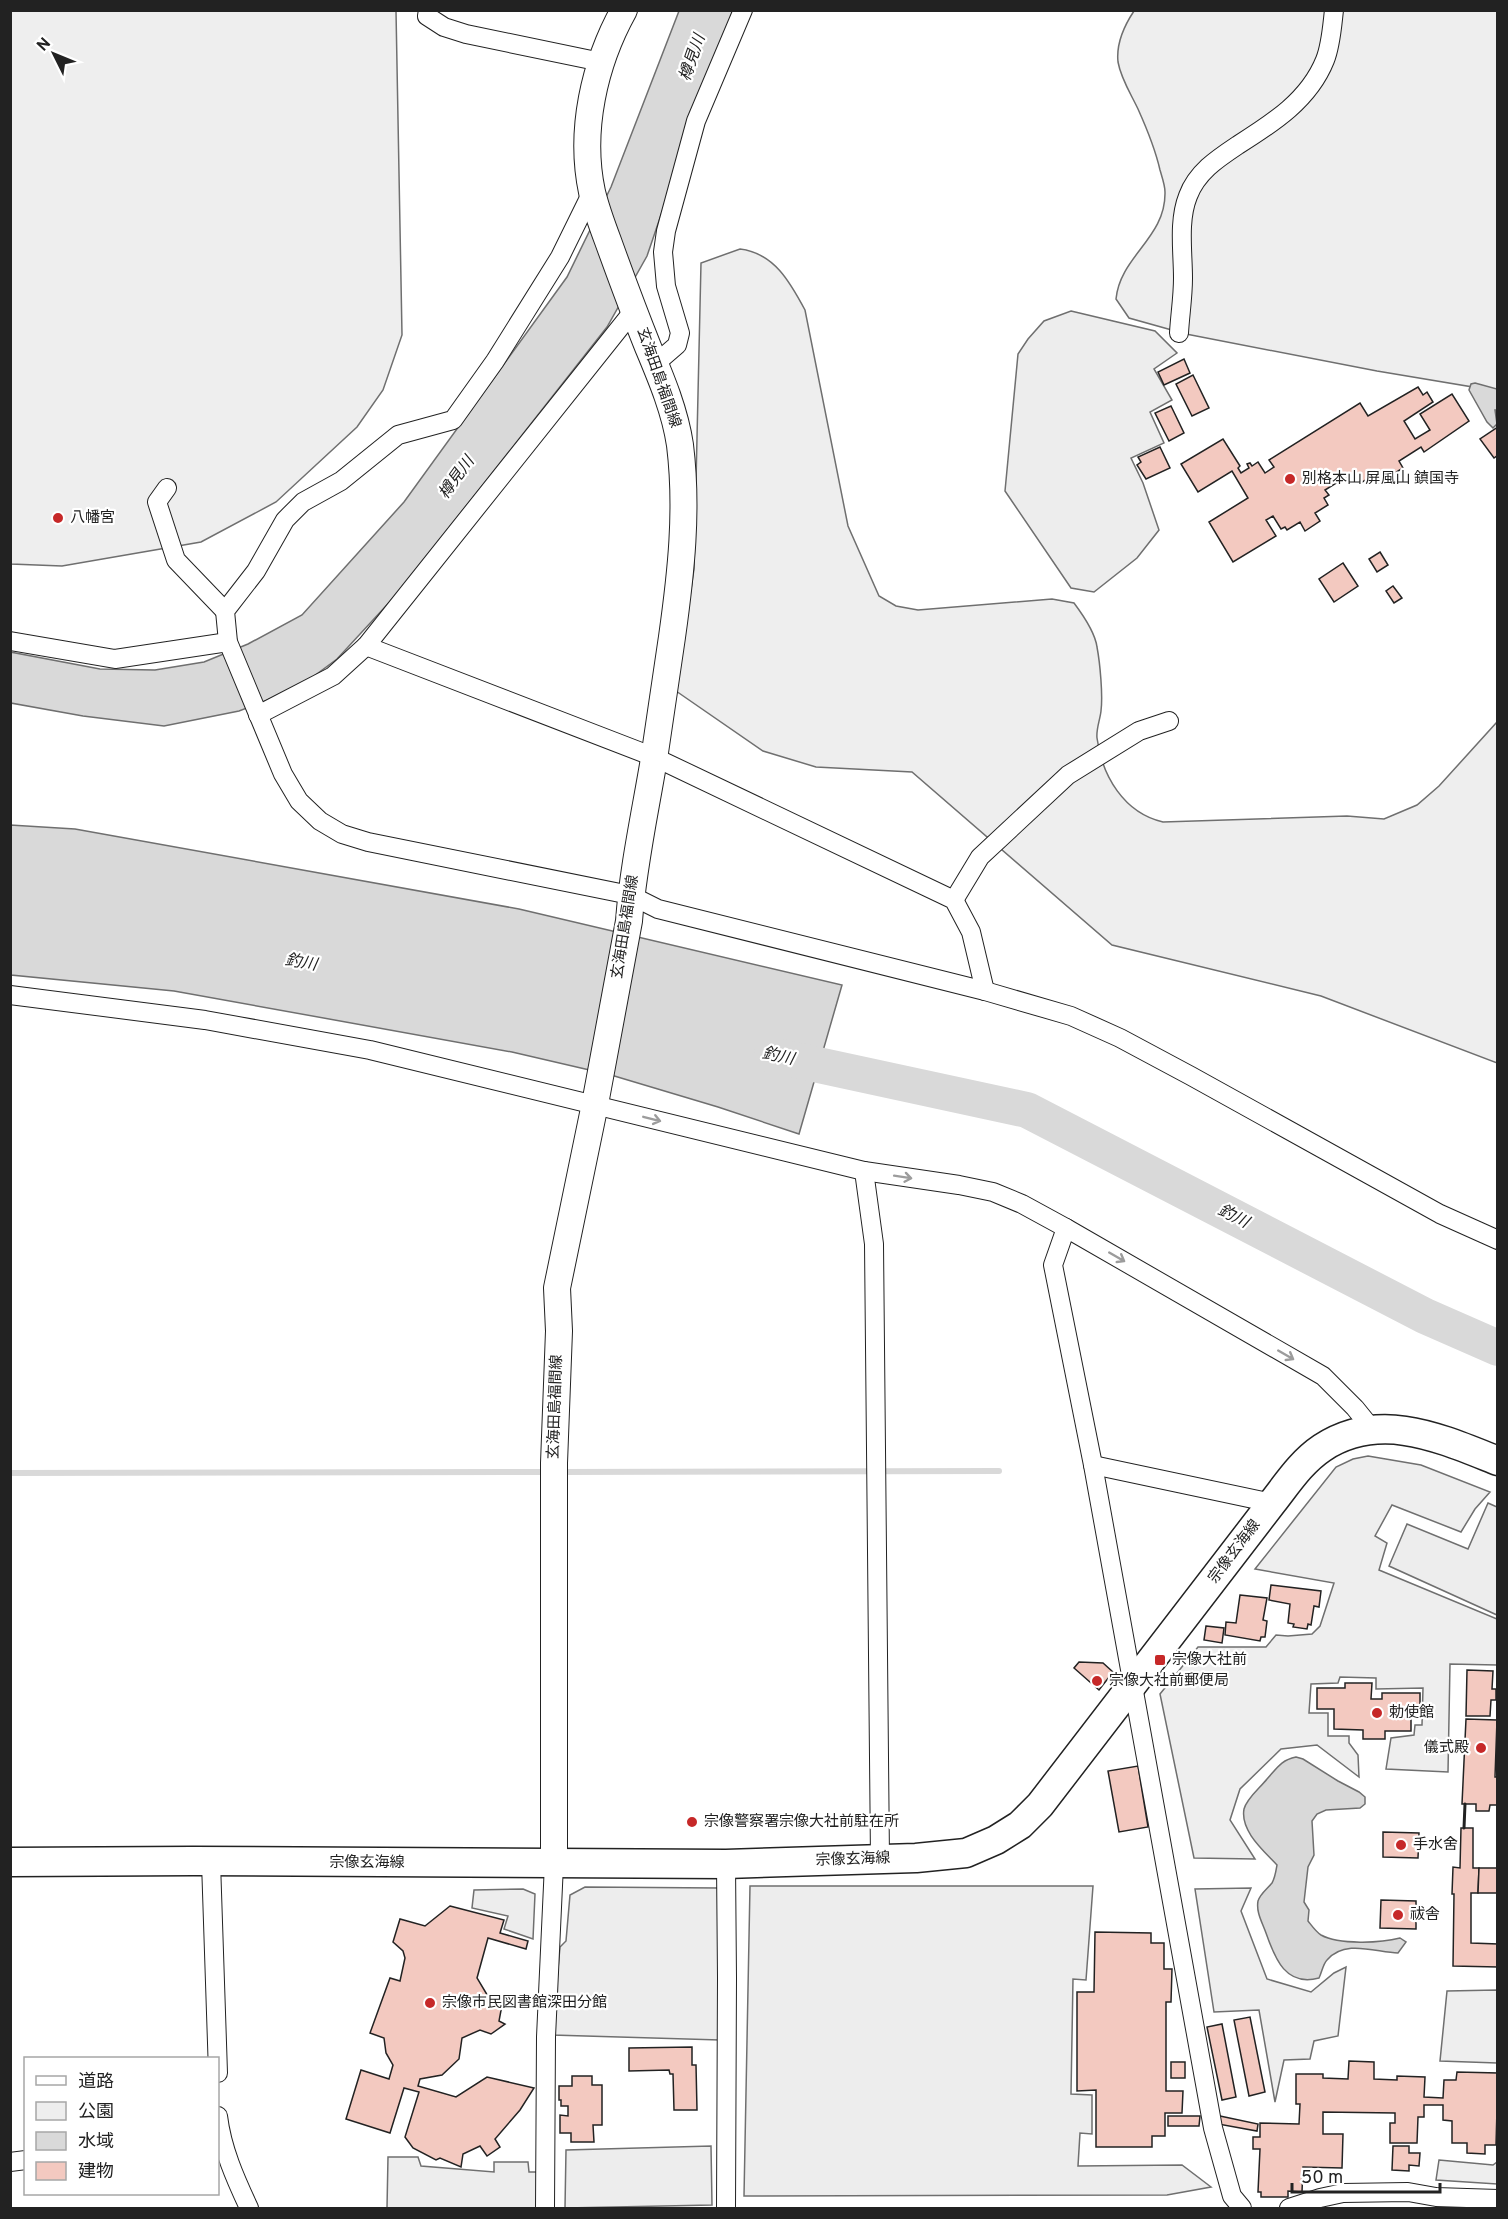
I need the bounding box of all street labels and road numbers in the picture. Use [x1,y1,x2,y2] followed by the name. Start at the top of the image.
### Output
[632,325,684,431] street label: 玄海田島福間線
[608,874,644,980] street label: 玄海田島福間線
[545,1354,567,1460] street label: 玄海田島福間線
[1205,1516,1265,1588] street label: 宗像玄海線
[815,1849,891,1871] street label: 宗像玄海線
[329,1854,405,1873] street label: 宗像玄海線

